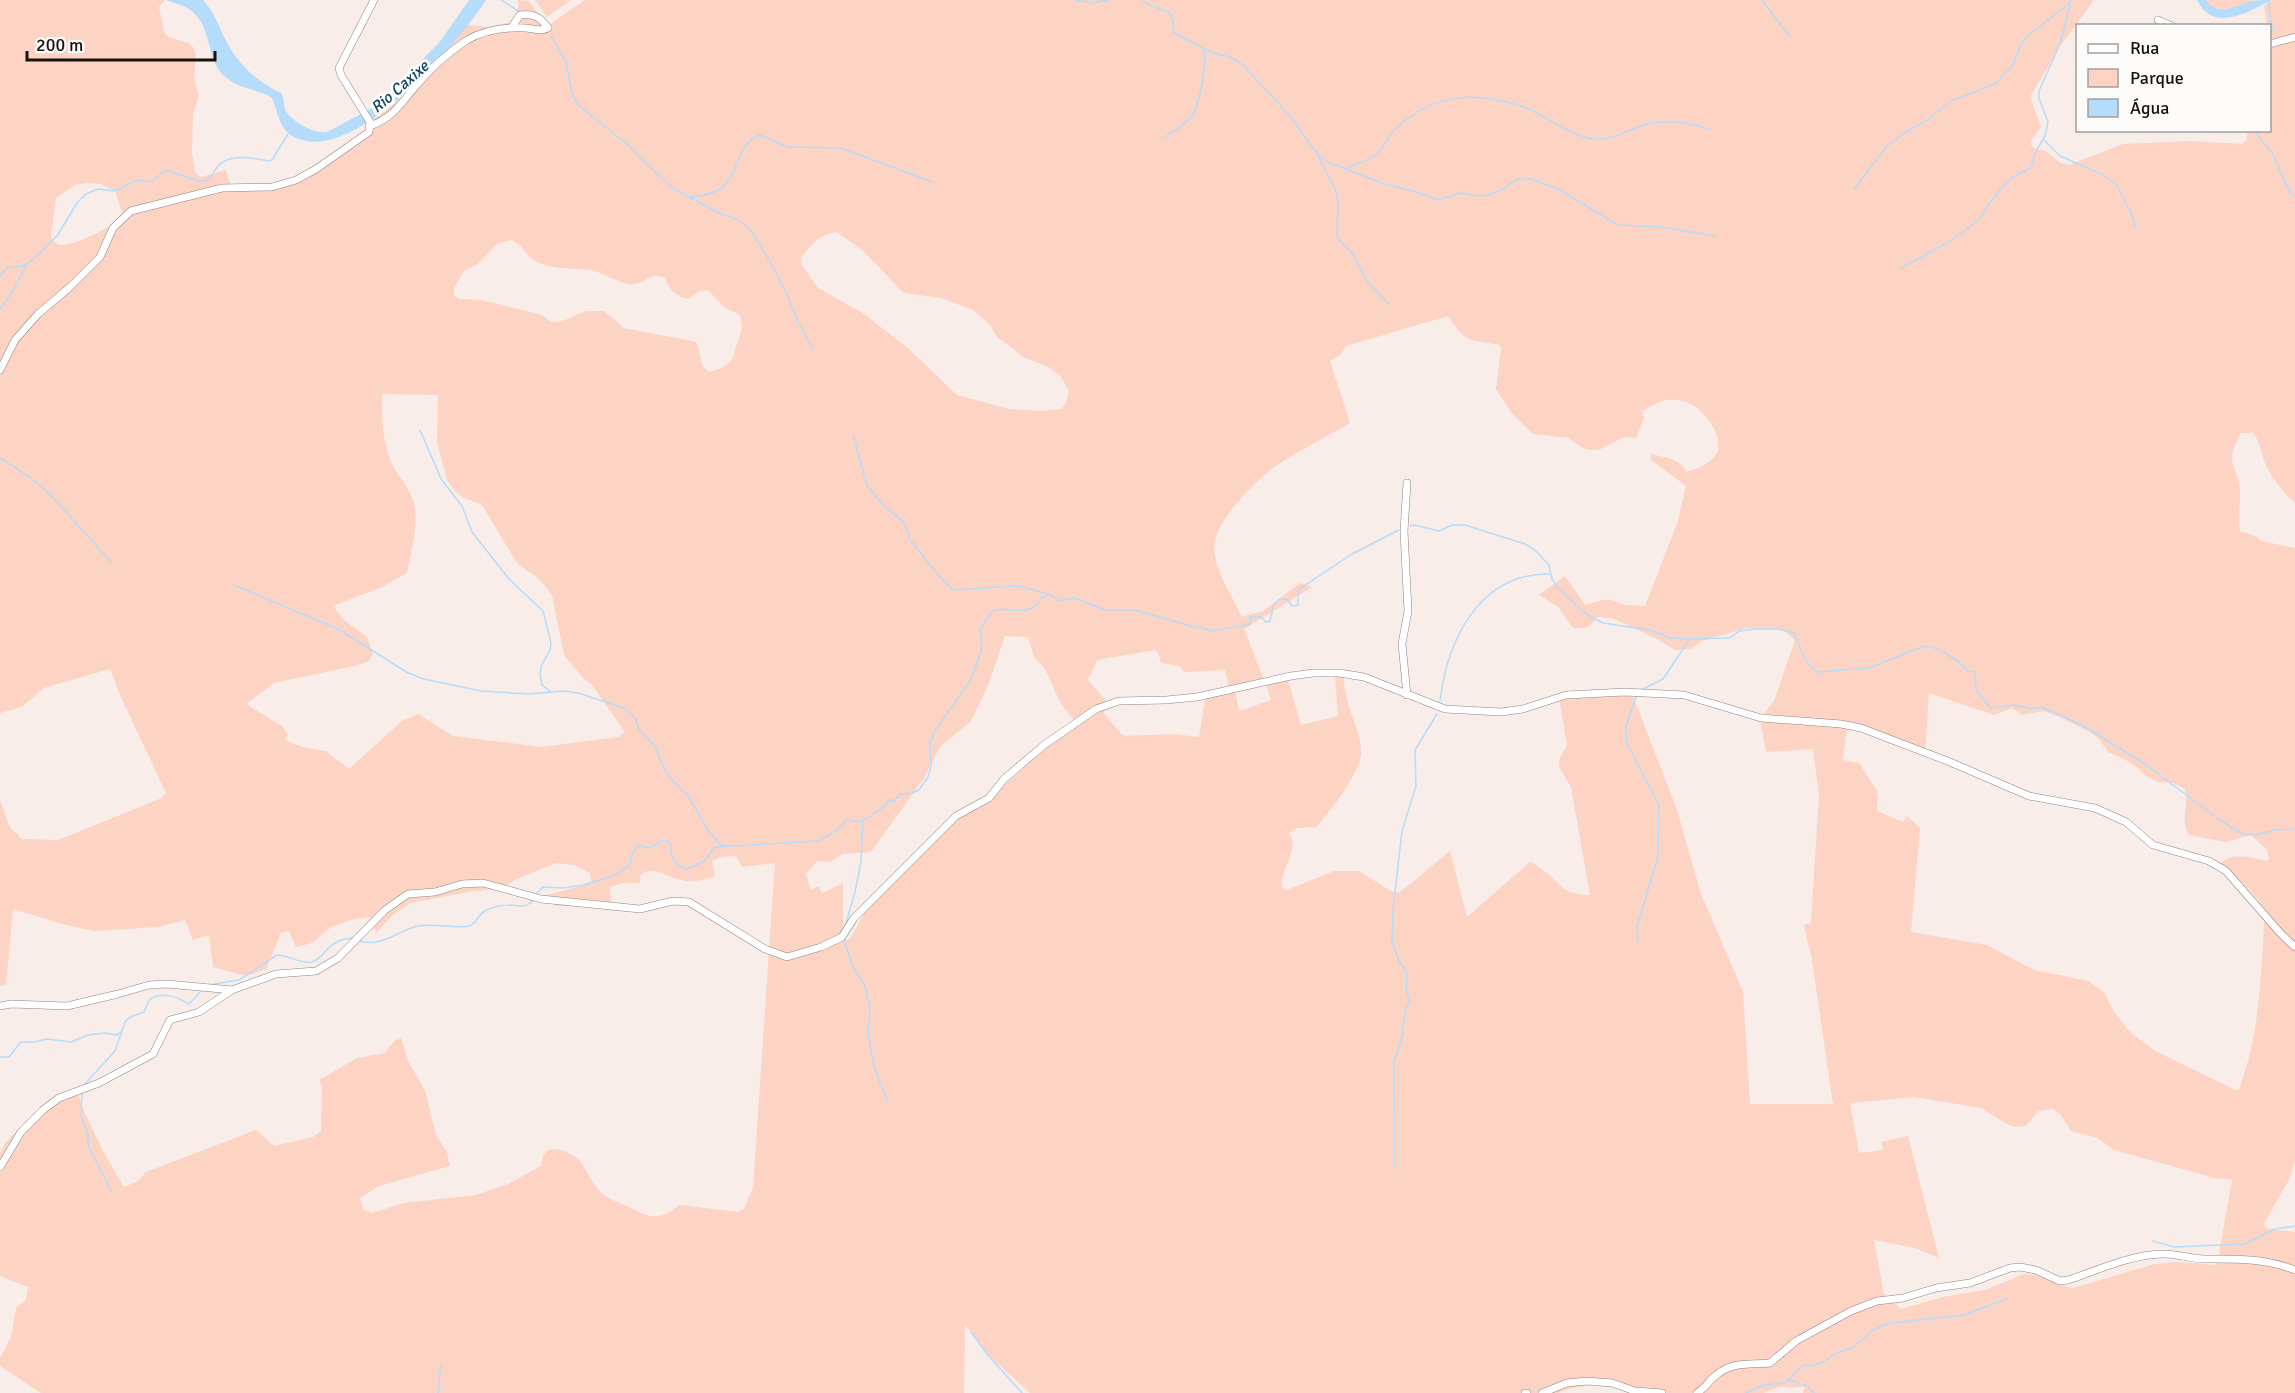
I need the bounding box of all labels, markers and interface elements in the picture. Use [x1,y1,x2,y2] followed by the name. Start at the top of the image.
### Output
[27,24,214,62] scale bar
[2076,24,2271,132] legend
[36,34,83,56] text: 200 m
[2130,37,2159,59] text: Rua
[367,56,434,118] water label: Rio Caxixe
[2130,67,2184,89] text: Parque
[2130,97,2169,119] text: Água

